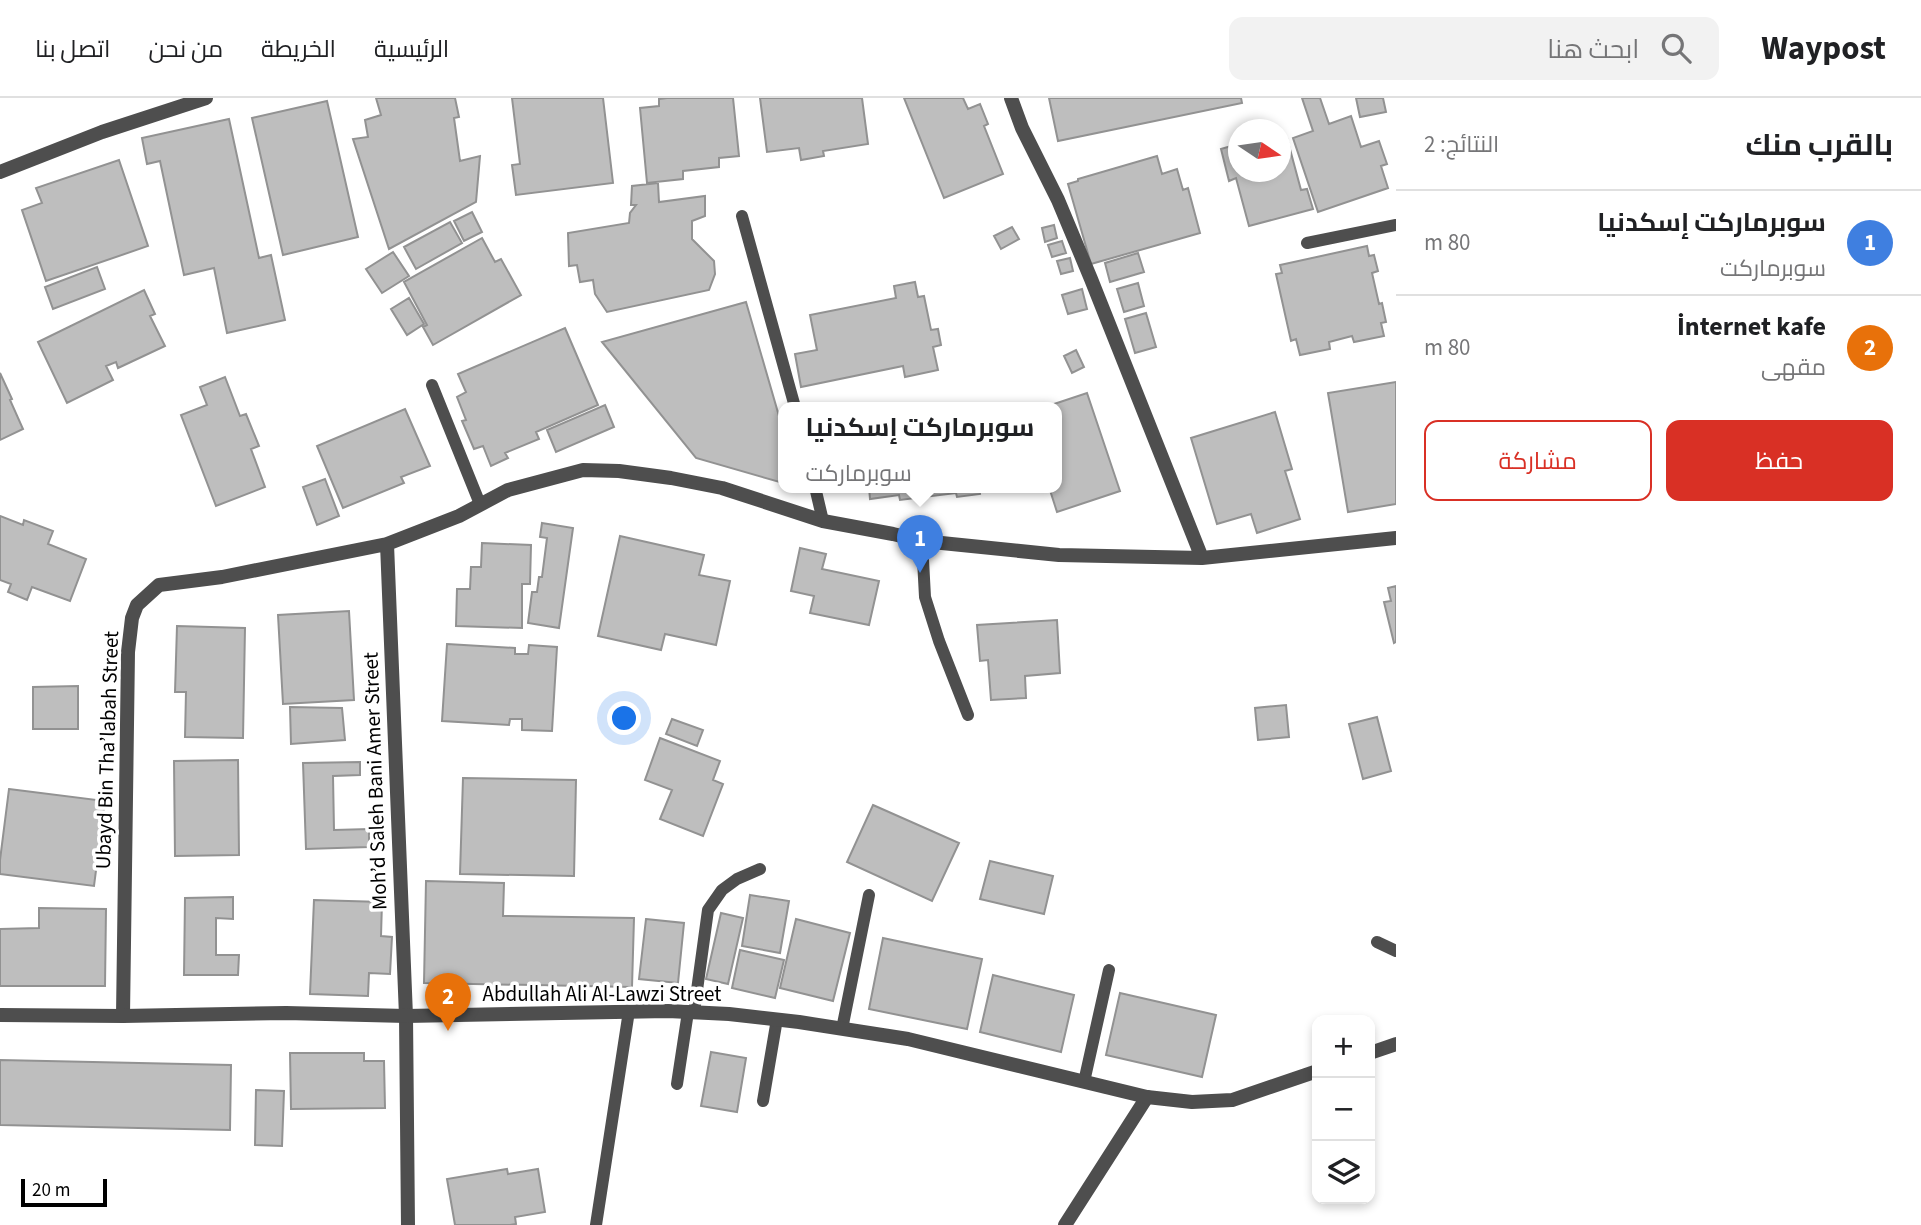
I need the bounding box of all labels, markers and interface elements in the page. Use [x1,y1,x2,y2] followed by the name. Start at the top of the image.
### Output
[1229,17,1719,80] search box
[1761,25,1886,72] text: Waypost
[1657,29,1695,67] icon: search
[1547,31,1639,68] text: ابحث هنا
[35,32,110,67] text: اتصل بنا
[148,32,223,67] text: من نحن
[261,32,336,67] text: الخريطة
[374,32,449,67] text: الرئيسية
[1228,119,1291,182] north arrow
[1745,124,1893,167] text: بالقرب منك
[1424,128,1499,161] text: النتائج: 2
[1597,204,1826,241] text: سوبرماركت إسكدنيا
[1424,226,1471,259] text: 80 m
[1864,226,1876,259] text: 1
[1720,252,1826,285] text: سوبرماركت
[1677,308,1826,345] text: İnternet kafe
[1424,331,1471,364] text: 80 m
[1864,331,1876,364] text: 2
[1761,351,1826,384] text: مقهى
[778,402,1062,493] popup
[806,409,1034,446] text: سوبرماركت إسكدنيا
[1424,420,1652,501] button: مشاركة
[1666,420,1893,501] button: حفظ
[806,457,912,490] text: سوبرماركت
[897,515,943,573] pin: 1
[88,630,126,870] street label: Ubayd Bin Tha’labah Street
[356,652,394,910] street label: Moh’d Saleh Bani Amer Street
[607,701,641,735] your location
[425,973,471,1031] pin: 2
[483,979,721,1009] street label: Abdullah Ali Al-Lawzi Street
[1312,1015,1375,1204] map controls
[1312,1015,1375,1078] button: +
[1312,1078,1375,1141] button: −
[1312,1141,1375,1204] button: layers
[21,1176,107,1208] scale bar
[32,1177,70,1204] text: 20 m

